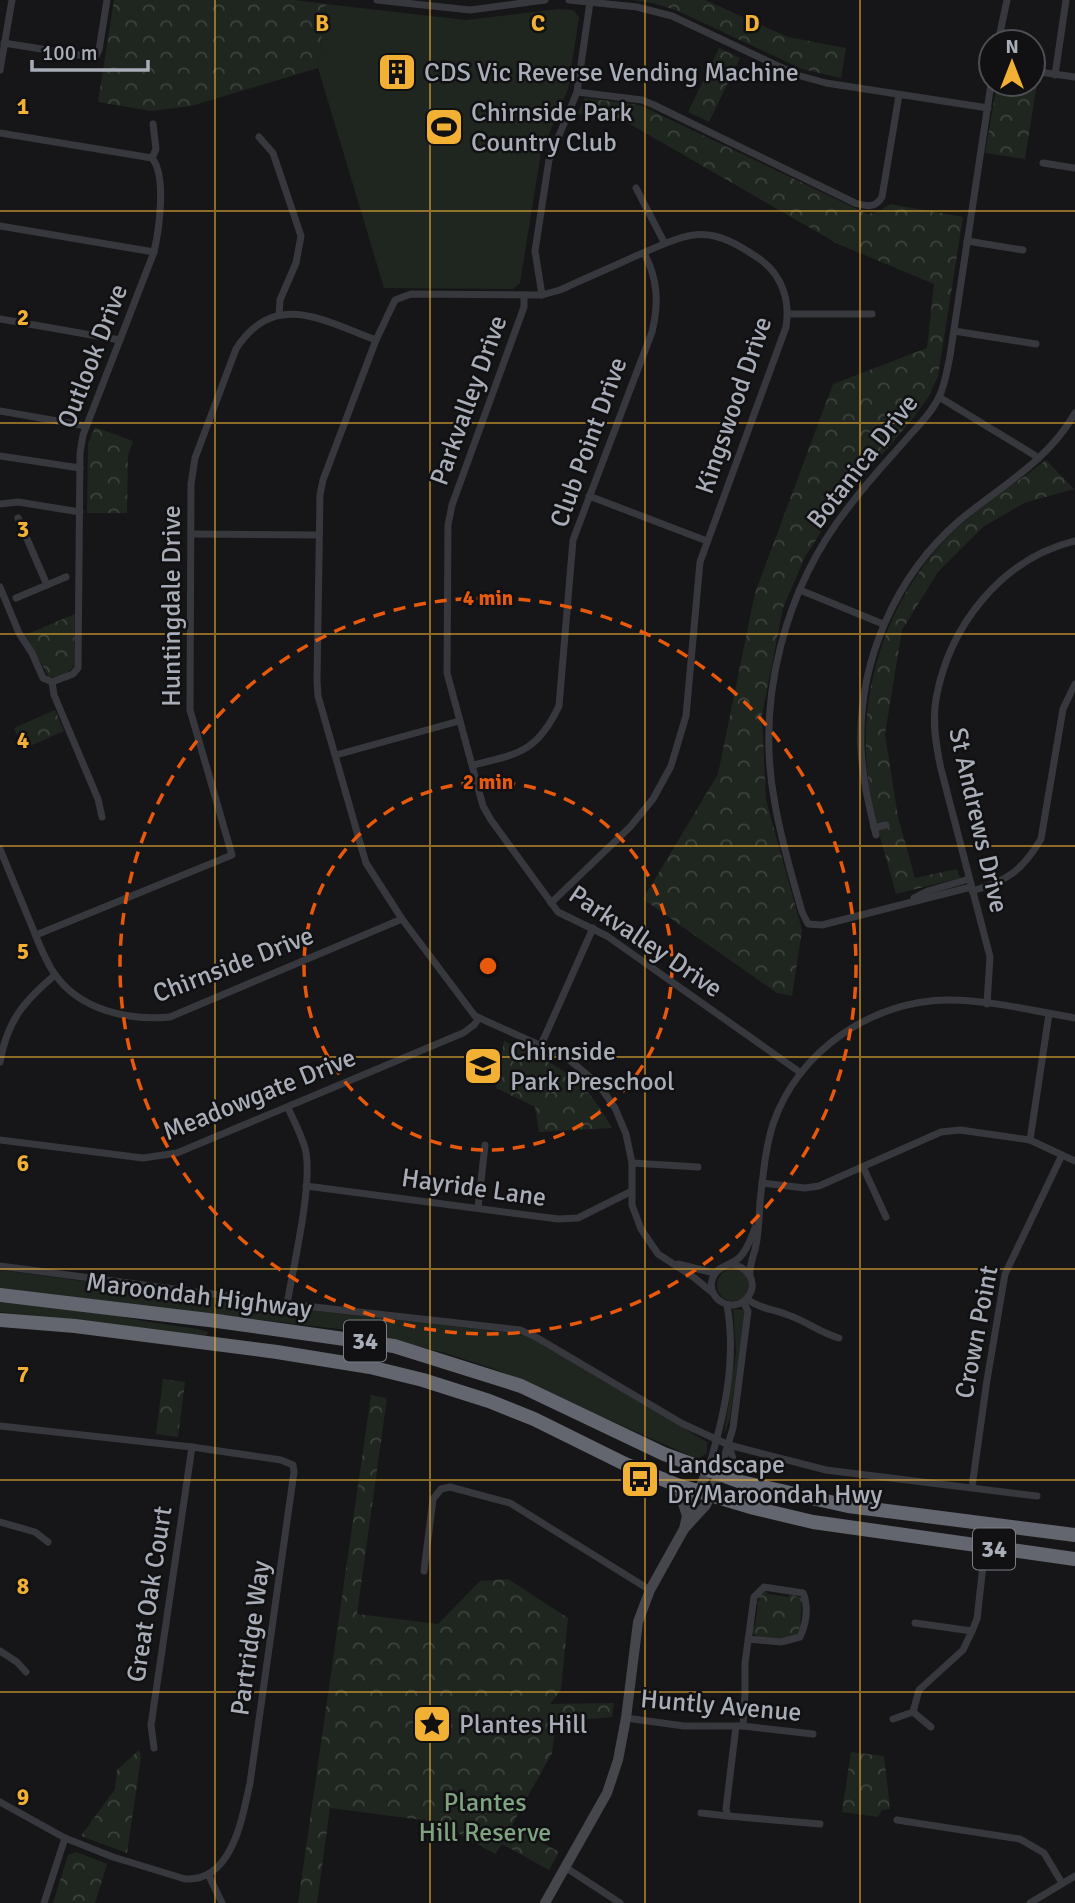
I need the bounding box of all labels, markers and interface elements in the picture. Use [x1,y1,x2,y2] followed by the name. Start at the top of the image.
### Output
[315,9,329,38] text: B
[531,9,545,38] text: C
[744,9,760,38] text: D
[32,28,147,72] scale bar
[977,28,1047,98] north arrow
[1005,35,1019,59] text: N
[42,40,97,66] text: 100 m
[376,51,418,93] building icon: CDS Vic Reverse Vending Machine
[424,57,799,89] place label: CDS Vic Reverse Vending Machine
[17,92,29,121] text: 1
[471,97,633,159] place label: Chirnside Park Country Club
[423,106,465,148] sports icon: Chirnside Park Country Club
[51,280,135,433] street label: Outlook Drive
[17,303,29,332] text: 2
[423,311,514,490] street label: Parkvalley Drive
[689,313,779,498] street label: Kingswood Drive
[543,353,634,532] street label: Club Point Drive
[800,388,925,535] street label: Botanica Drive
[156,505,188,707] street label: Huntingdale Drive
[17,515,29,544] text: 3
[463,585,513,611] text: 4 min
[941,725,1015,916] street label: St Andrews Drive
[17,726,29,755] text: 4
[463,769,513,795] text: 2 min
[563,879,728,1005] street label: Parkvalley Drive
[148,920,318,1010] street label: Chirnside Drive
[17,937,29,966] text: 5
[476,954,500,978] centre of rings
[510,1036,675,1098] place label: Chirnside Park Preschool
[158,1042,361,1148] street label: Meadowgate Drive
[462,1045,504,1087] school or university icon: Chirnside Park Preschool
[17,1149,29,1178] text: 6
[399,1162,548,1214] street label: Hayride Lane
[948,1263,1006,1401] street label: Crown Point
[84,1266,313,1326] street label: Maroondah Highway
[344,1321,386,1362] road number: 34
[17,1360,29,1389] text: 7
[667,1449,882,1511] place label: Landscape Dr/Maroondah Hwy
[619,1458,661,1500] bus stop icon: Landscape Dr/Maroondah Hwy
[120,1504,180,1684] street label: Great Oak Court
[973,1528,1015,1569] road number: 34
[224,1559,278,1718] street label: Partridge Way
[17,1572,29,1601] text: 8
[639,1683,803,1729] street label: Huntly Avenue
[411,1703,453,1745] place icon: Plantes Hill
[459,1709,587,1741] place label: Plantes Hill
[17,1783,29,1812] text: 9
[419,1787,551,1849] park label: Plantes Hill Reserve

